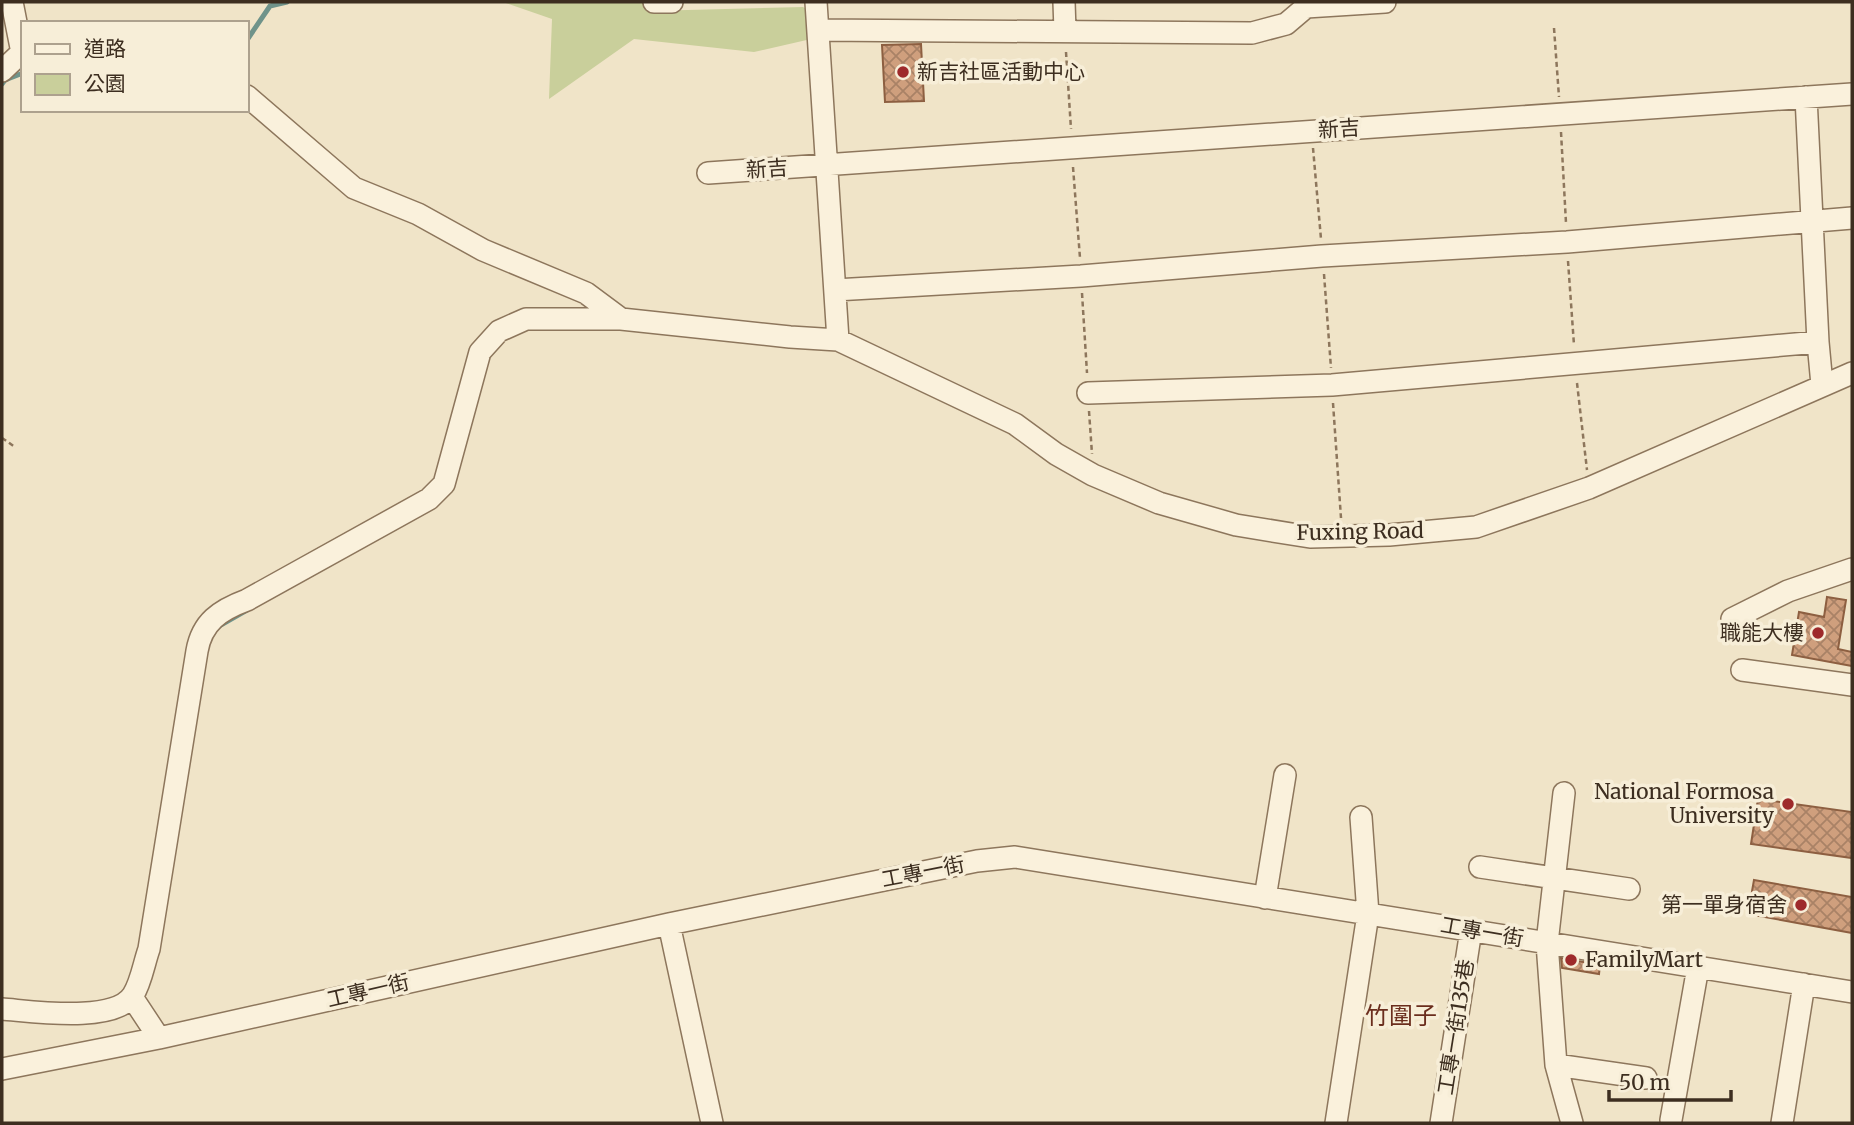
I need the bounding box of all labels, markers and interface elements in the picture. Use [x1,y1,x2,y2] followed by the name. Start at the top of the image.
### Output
[21,21,248,112] legend
[84,35,126,62] text: 道路
[917,58,1085,85] place label: 新吉社區活動中心
[895,64,911,80] marker: 新吉社區活動中心
[84,70,126,97] text: 公園
[1317,114,1361,143] street label: 新吉
[745,154,789,183] street label: 新吉
[1296,517,1424,546] street label: Fuxing Road
[1720,619,1804,646] place label: 職能大樓
[1810,625,1826,641] marker: 職能大樓
[1594,778,1775,829] place label: National Formosa University
[1780,796,1796,812] marker: National Formosa University
[879,850,967,893] street label: 工專一街
[1661,891,1787,918] place label: 第一單身宿舍
[1793,897,1809,913] marker: 第一單身宿舍
[1438,911,1526,952] street label: 工專一街
[1585,946,1703,973] place label: FamilyMart
[1563,952,1579,968] marker: FamilyMart
[1431,957,1480,1097] street label: 工專一街135巷
[324,968,412,1013] street label: 工專一街
[1365,1000,1437,1031] district label: 竹圍子
[1609,1058,1731,1102] scale bar
[1619,1069,1670,1096] text: 50 m

